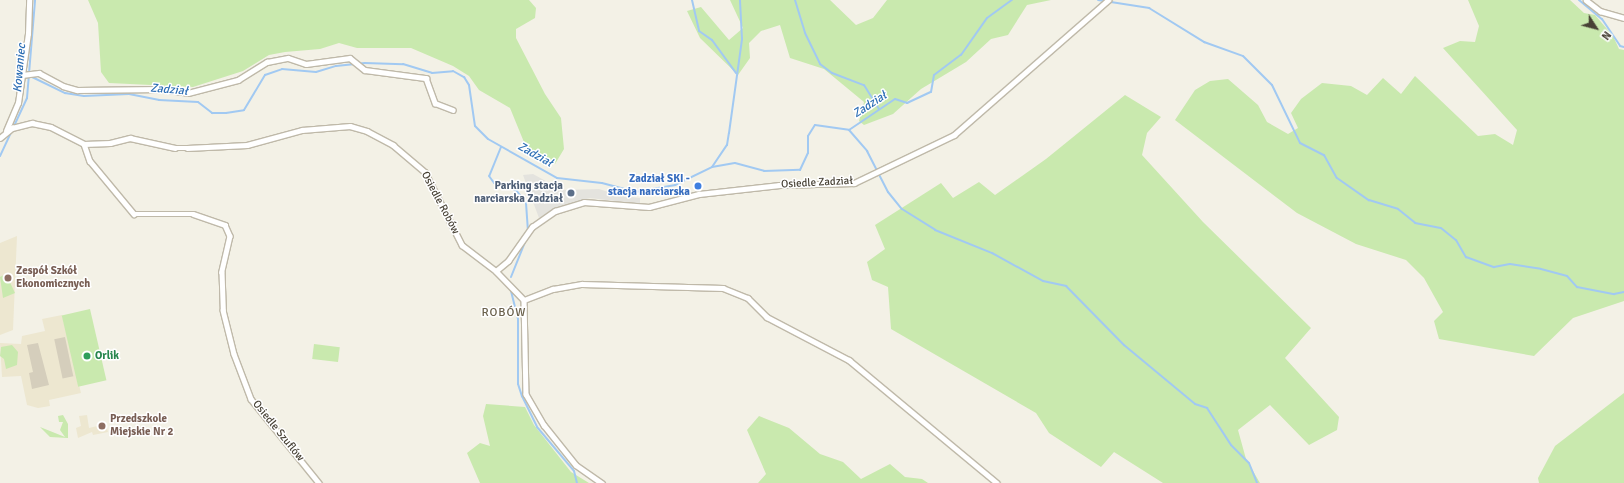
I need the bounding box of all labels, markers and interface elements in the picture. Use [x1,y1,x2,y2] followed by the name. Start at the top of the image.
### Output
[1576,8,1616,48] north arrow
[1599,28,1614,42] text: N
[11,43,29,93] water label: Kowaniec
[150,81,188,99] water label: Zadział
[850,89,890,121] water label: Zadział
[515,140,555,170] water label: Zadział
[418,169,462,237] street label: Osiedle Robów
[608,173,690,199] place label: Zadział SKI - stacja narciarska
[781,175,853,191] street label: Osiedle Zadział
[474,180,563,206] place label: Parking stacja narciarska Zadział
[693,181,703,191] marker: Zadział SKI - stacja narciarska
[566,188,576,198] marker: Parking stacja narciarska Zadział
[16,265,90,291] place label: Zespół Szkół Ekonomicznych
[3,273,13,283] marker: Zespół Szkół Ekonomicznych
[481,306,527,320] district label: ROBÓW
[95,349,119,363] place label: Orlik
[82,351,92,361] marker: Orlik
[249,398,307,464] street label: Osiedle Szuflów
[110,413,173,439] place label: Przedszkole Miejskie Nr 2
[97,421,107,431] marker: Przedszkole Miejskie Nr 2

